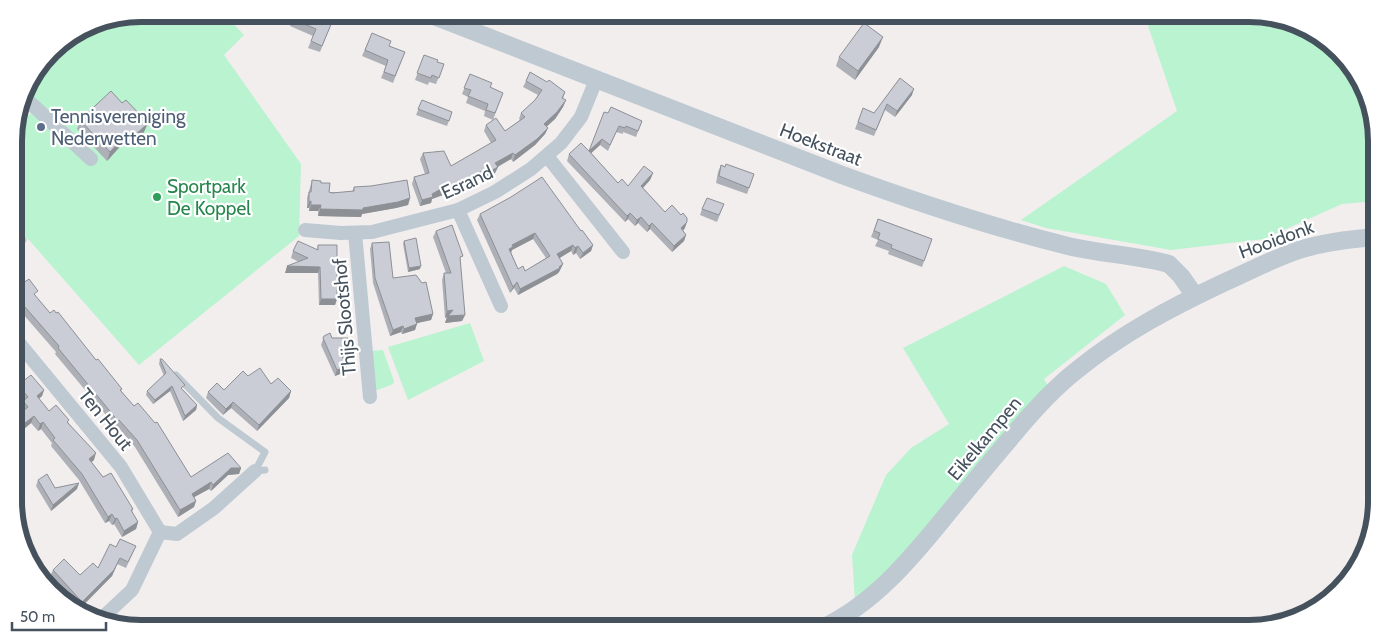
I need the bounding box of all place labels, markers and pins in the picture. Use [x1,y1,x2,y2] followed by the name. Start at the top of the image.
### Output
[51,105,186,150] place label: Tennisvereniging Nederwetten
[35,121,47,133] marker: Tennisvereniging Nederwetten
[167,175,251,220] place label: Sportpark De Koppel
[151,191,163,203] marker: Sportpark De Koppel

